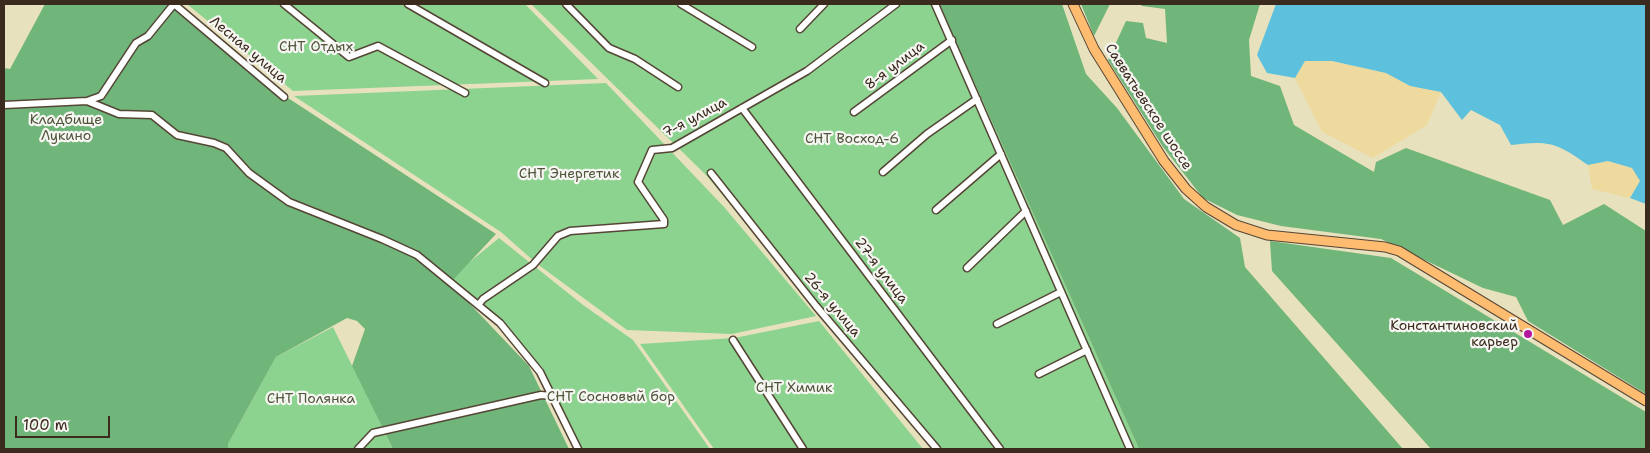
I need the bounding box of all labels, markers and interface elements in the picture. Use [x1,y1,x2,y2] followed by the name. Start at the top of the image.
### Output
[206,13,290,87] street label: Лесная улица
[862,38,928,94] street label: 8-я улица
[279,39,353,55] park label: СНТ Отдых
[1101,41,1195,173] street label: Савватьевское шоссе
[660,94,730,142] street label: 7-я улица
[30,112,102,144] park label: Кладбище Лукино
[805,131,899,147] park label: СНТ Восход-6
[519,166,619,182] park label: СНТ Энергетик
[851,235,911,307] street label: 27-я улица
[800,269,864,341] street label: 26-я улица
[1390,318,1518,351] place label: Константиновский карьер
[1522,328,1534,340] marker: Константиновский карьер
[756,380,832,396] park label: СНТ Химик
[547,389,675,405] park label: СНТ Сосновый бор
[267,391,355,407] park label: СНТ Полянка
[18,406,112,438] scale bar
[23,415,68,435] text: 100 m

